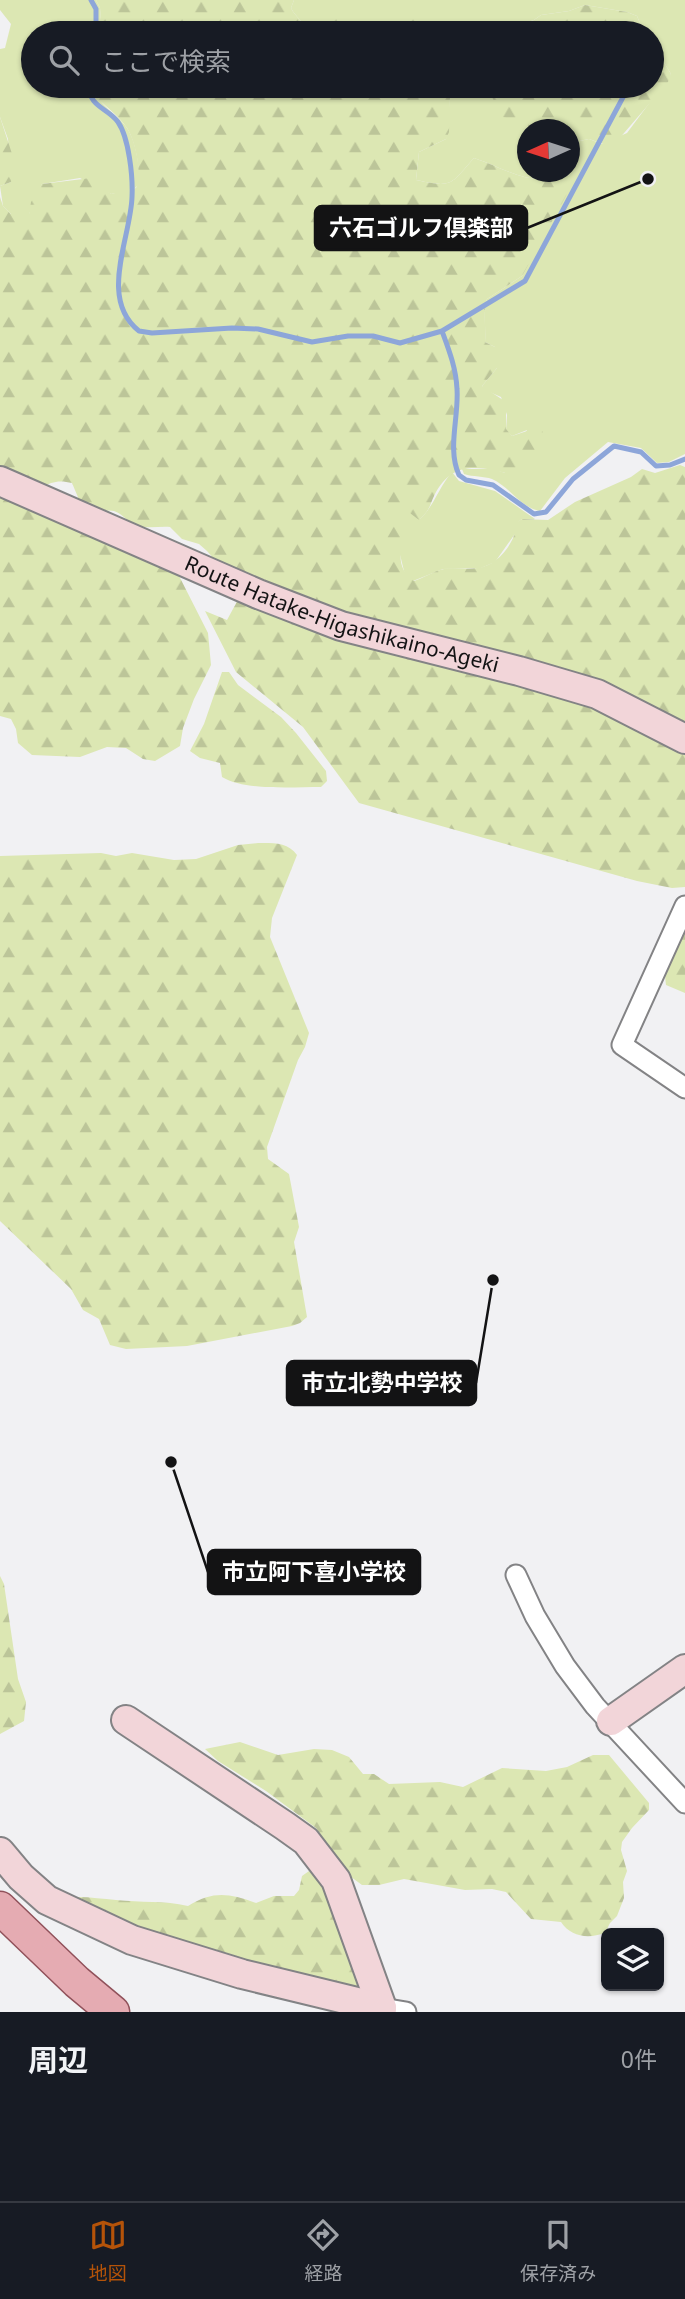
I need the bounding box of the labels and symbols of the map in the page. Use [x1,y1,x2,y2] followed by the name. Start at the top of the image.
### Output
[517,119,580,182] north arrow
[315,206,527,250] callout: 六石ゴルフ倶楽部
[329,211,513,243] text: 六石ゴルフ倶楽部
[181,549,502,678] street label: Route Hatake-Higashikaino-Ageki
[287,1361,476,1405] callout: 市立北勢中学校
[302,1366,463,1398] text: 市立北勢中学校
[208,1550,420,1594] callout: 市立阿下喜小学校
[222,1555,406,1587] text: 市立阿下喜小学校

